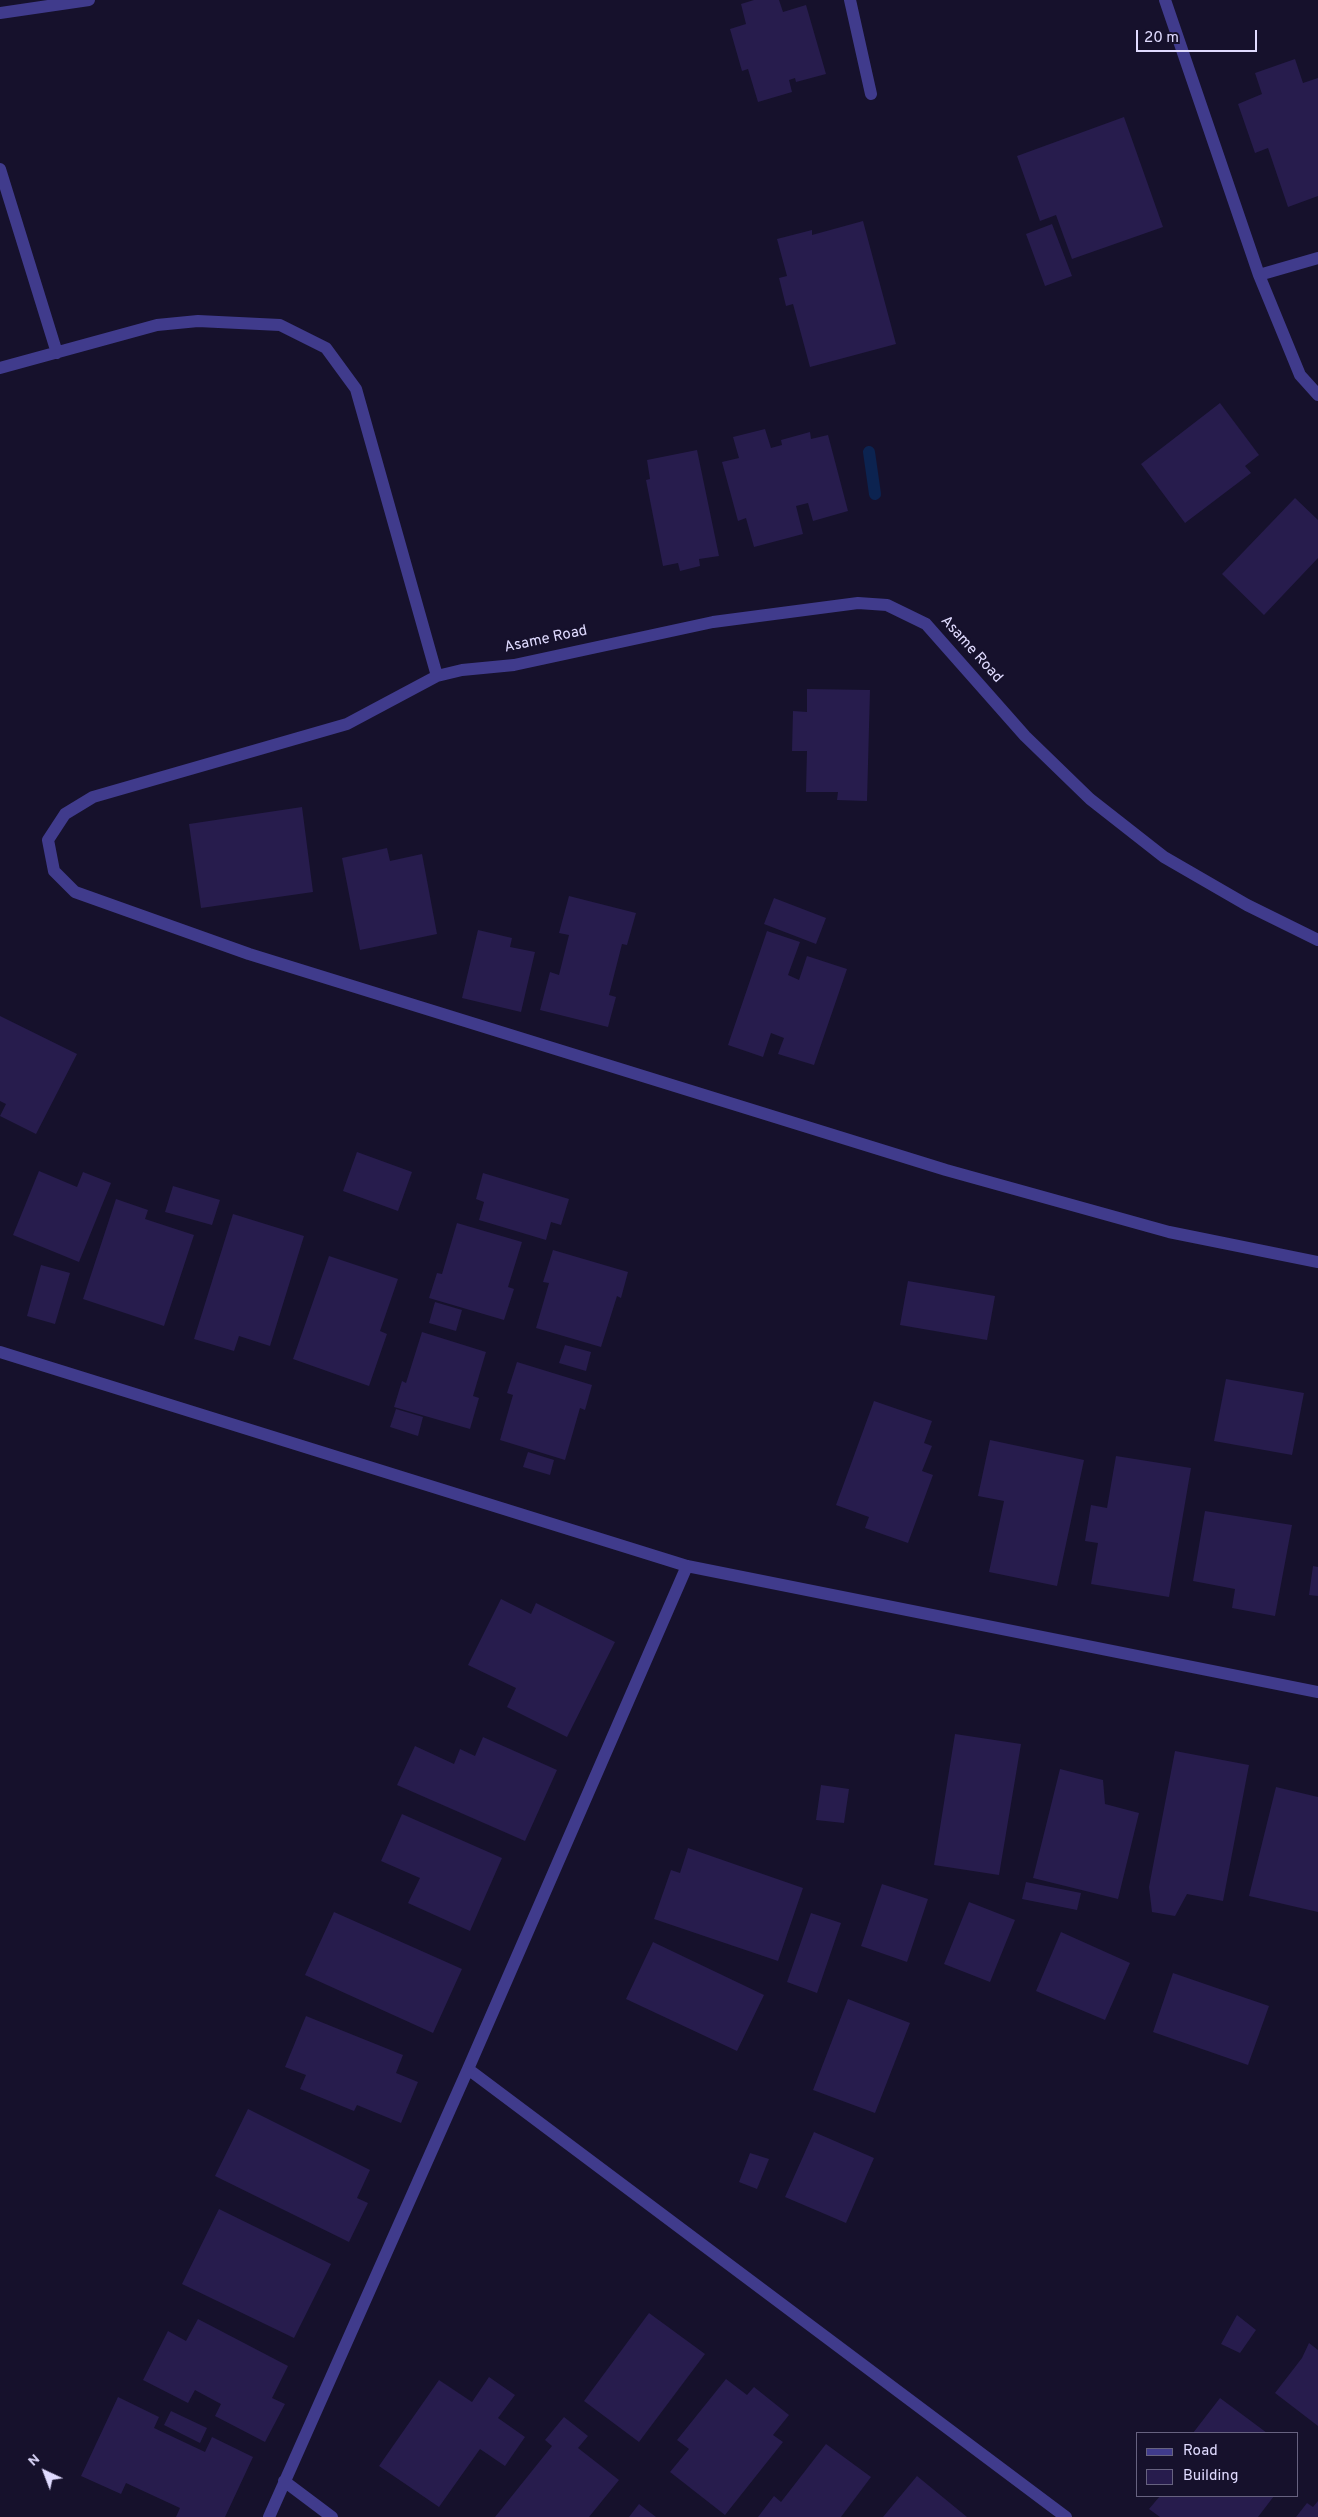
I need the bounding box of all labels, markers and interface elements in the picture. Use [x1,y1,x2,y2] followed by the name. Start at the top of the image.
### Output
[1138,20,1259,52] scale bar
[1144,29,1179,48] text: 20 m
[936,613,1006,687] street label: Asame Road
[503,622,589,658] street label: Asame Road
[1136,2432,1298,2497] legend
[1183,2442,1218,2461] text: Road
[20,2447,70,2497] north arrow
[25,2451,44,2470] text: N
[1183,2467,1238,2486] text: Building

